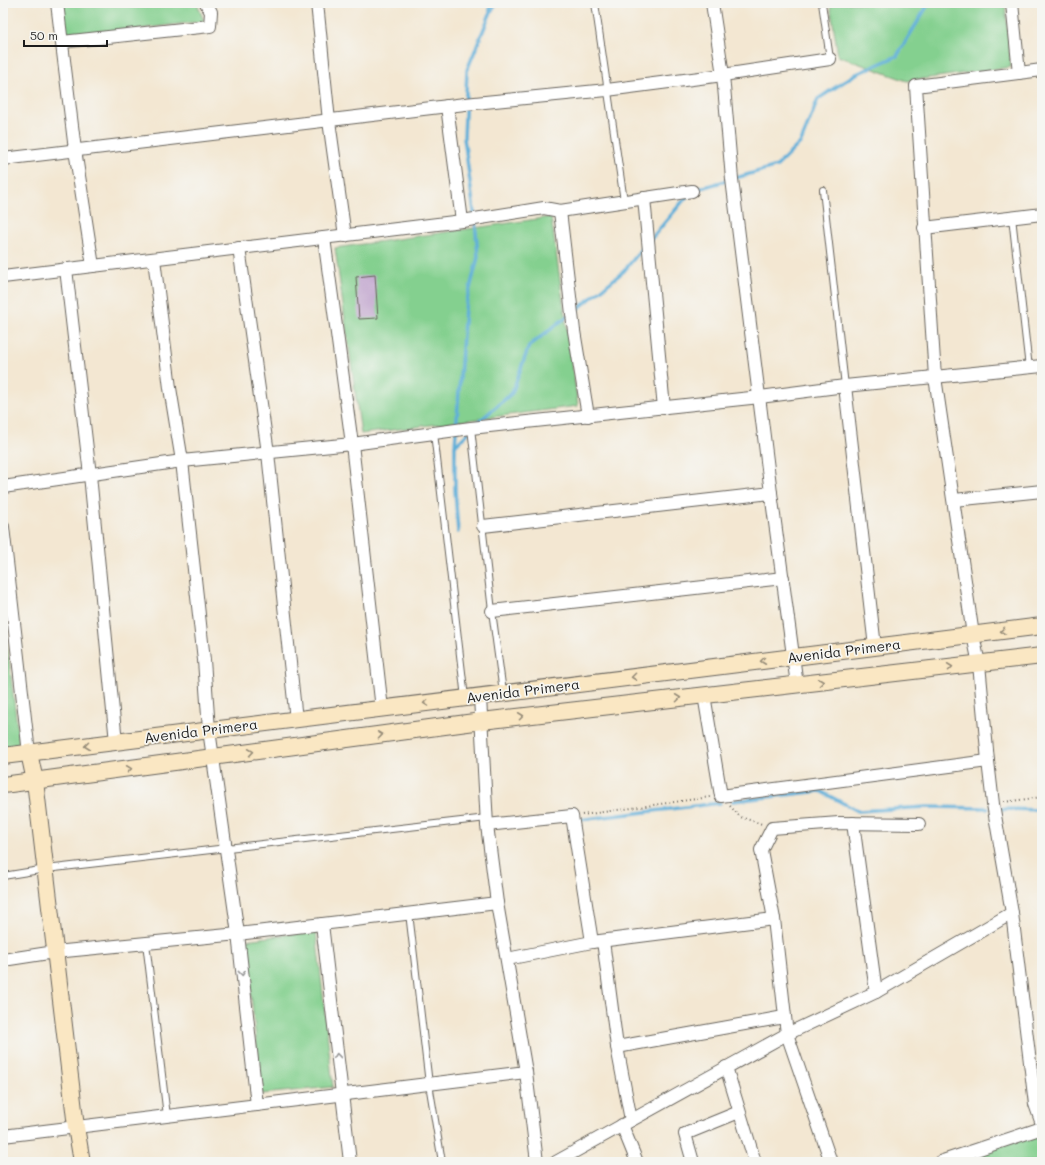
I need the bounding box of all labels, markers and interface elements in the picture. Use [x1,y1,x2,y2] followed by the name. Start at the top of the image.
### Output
[24,22,107,48] scale bar
[30,27,58,43] text: 50 m
[1000,626,1006,635] one-way arrow
[786,634,902,667] street label: Avenida Primera
[760,656,766,665] one-way arrow
[947,663,953,672] one-way arrow
[631,673,637,682] one-way arrow
[465,674,581,707] street label: Avenida Primera
[818,678,824,687] one-way arrow
[675,694,681,703] one-way arrow
[423,699,429,708] one-way arrow
[518,712,524,721] one-way arrow
[143,714,259,747] street label: Avenida Primera
[377,731,383,740] one-way arrow
[84,741,90,750] one-way arrow
[248,748,254,757] one-way arrow
[126,765,132,774] one-way arrow
[238,970,247,976] one-way arrow
[333,1053,342,1059] one-way arrow

